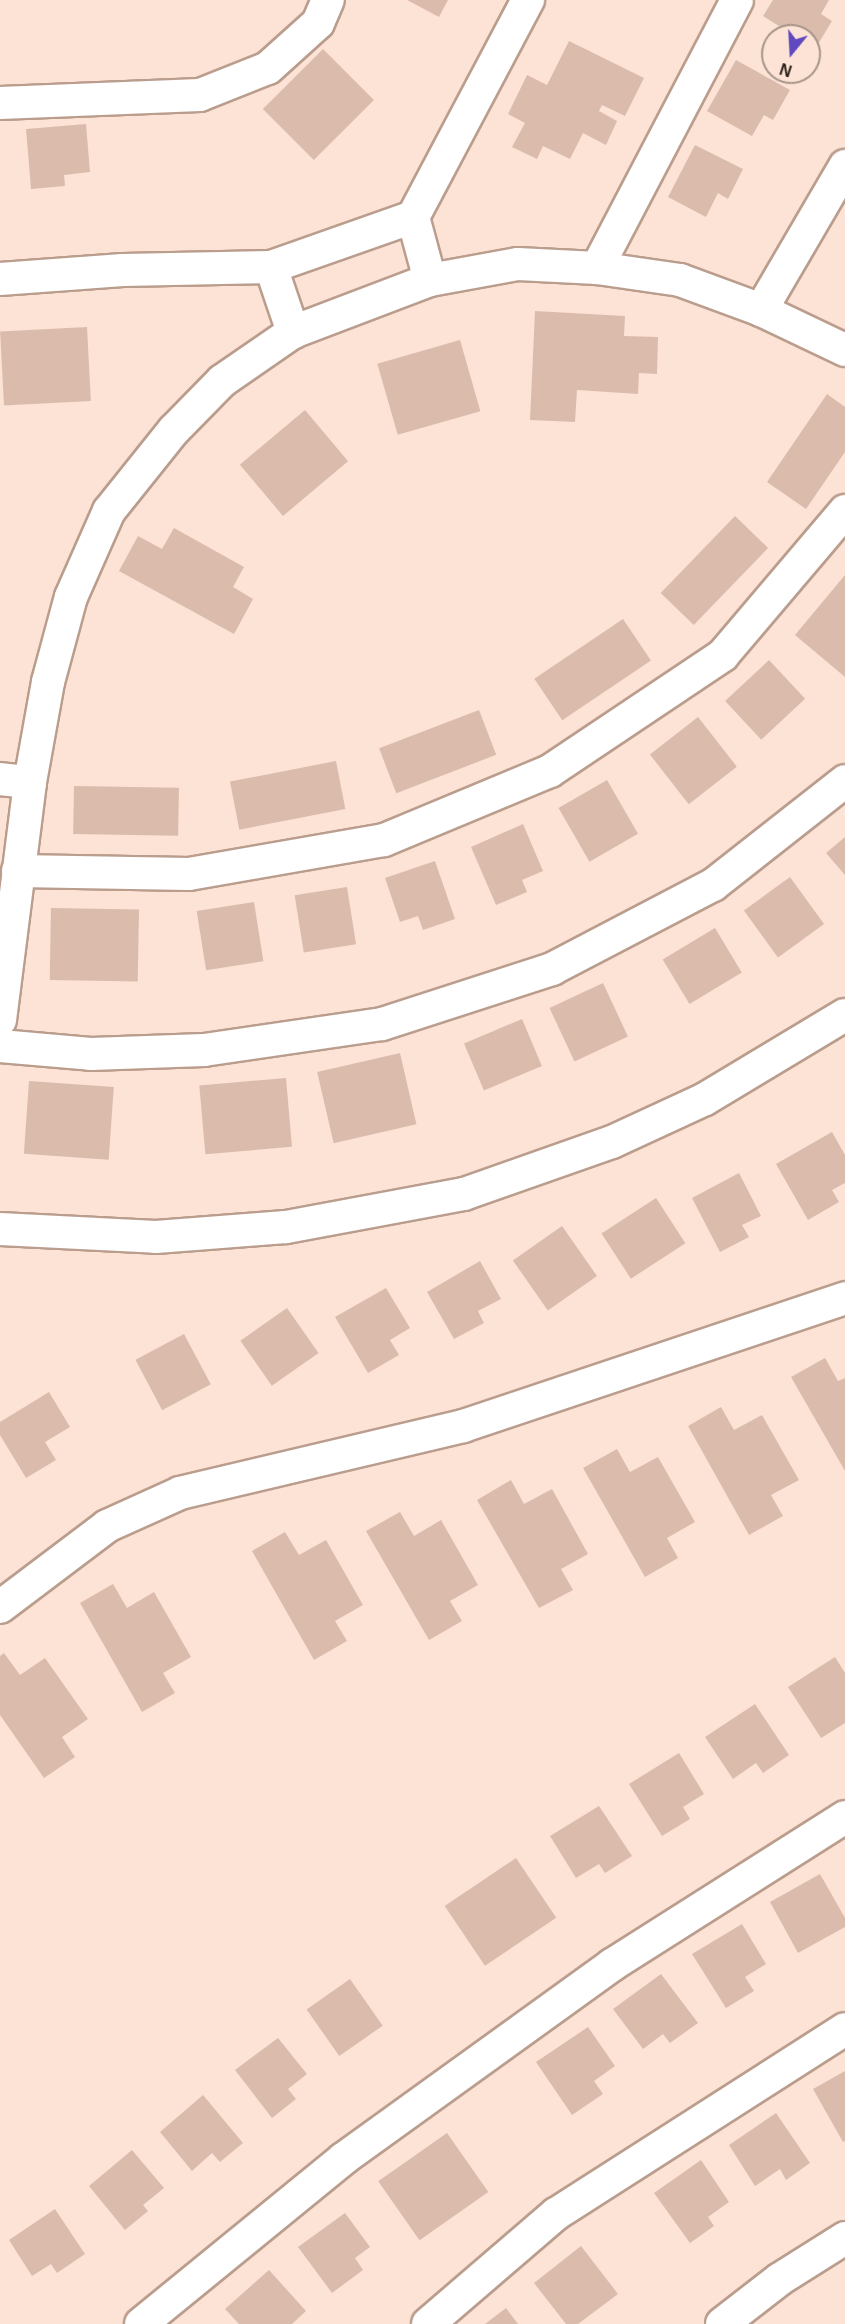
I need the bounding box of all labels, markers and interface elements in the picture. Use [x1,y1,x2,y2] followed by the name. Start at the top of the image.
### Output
[761,24,821,84] north arrow
[778,60,794,80] text: N

